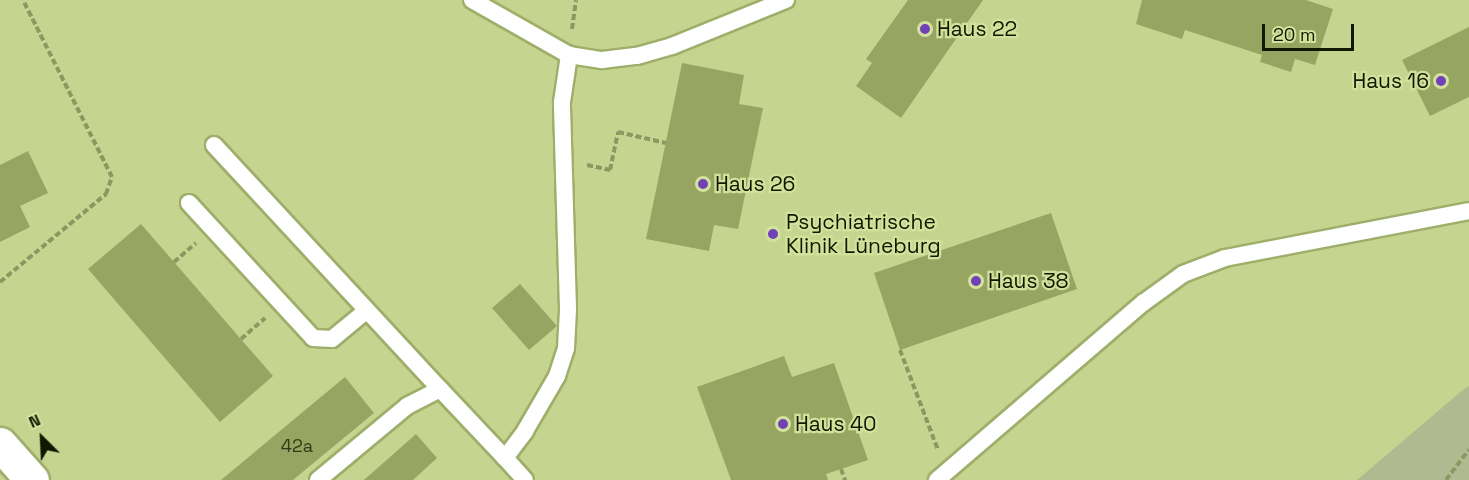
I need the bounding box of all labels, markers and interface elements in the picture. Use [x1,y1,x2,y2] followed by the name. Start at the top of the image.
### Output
[1265,12,1356,50] scale bar
[937,16,1017,42] place label: Haus 22
[918,22,932,36] marker: Haus 22
[1273,23,1316,46] text: 20 m
[1352,68,1429,94] place label: Haus 16
[1434,74,1448,88] marker: Haus 16
[715,171,795,197] place label: Haus 26
[696,177,710,191] marker: Haus 26
[786,209,941,259] place label: Psychiatrische Klinik Lüneburg
[764,225,782,243] marker: Psychiatrische Klinik Lüneburg
[988,268,1069,294] place label: Haus 38
[969,274,983,288] marker: Haus 38
[12,408,72,468] north arrow
[25,409,44,433] text: N
[795,411,876,437] place label: Haus 40
[776,417,790,431] marker: Haus 40
[281,435,313,457] house number: 42a

